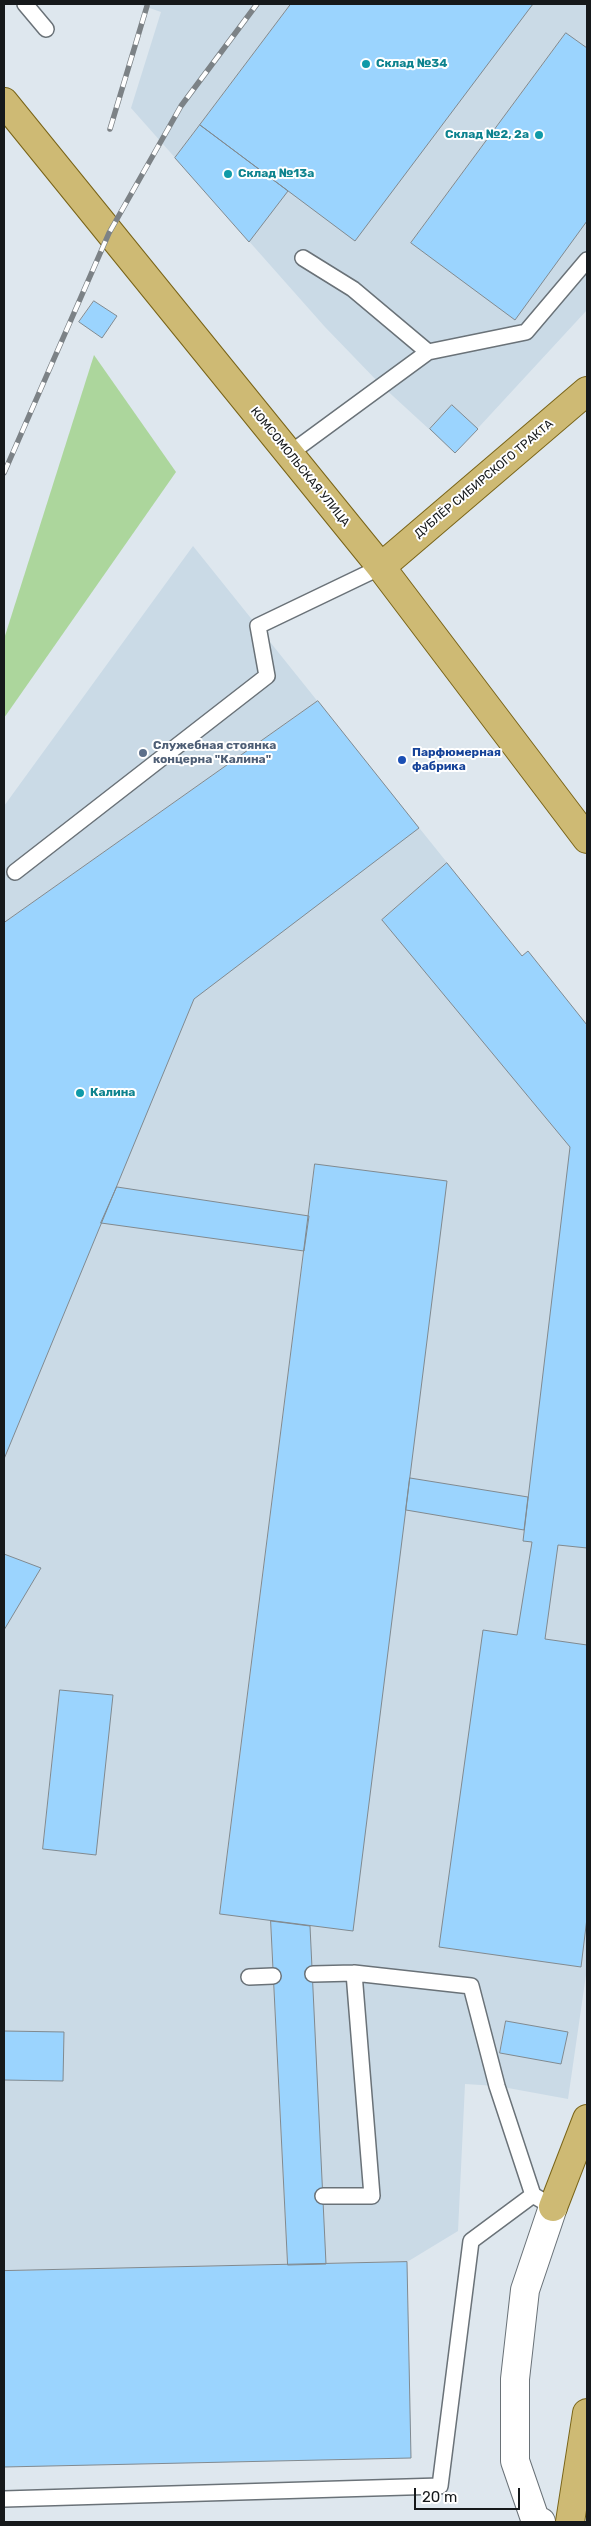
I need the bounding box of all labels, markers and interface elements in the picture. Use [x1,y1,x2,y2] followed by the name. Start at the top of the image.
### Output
[376,57,447,71] place label: Склад №34
[360,58,372,70] marker: Склад №34
[445,128,529,142] place label: Склад №2, 2а
[533,129,545,141] marker: Склад №2, 2а
[238,167,314,181] place label: Склад №13а
[222,168,234,180] marker: Склад №13а
[247,404,353,530] street label: КОМСОМОЛЬСКАЯ УЛИЦА
[412,417,556,541] street label: ДУБЛЁР СИБИРСКОГО ТРАКТА
[153,739,276,767] place label: Служебная стоянка концерна "Калина"
[412,746,501,774] place label: Парфюмерная фабрика
[137,747,149,759] marker: Служебная стоянка концерна "Калина"
[396,754,408,766] marker: Парфюмерная фабрика
[90,1086,135,1100] place label: Калина
[74,1087,86,1099] marker: Калина
[416,2478,522,2510] scale bar
[422,2488,457,2506] text: 20 m

